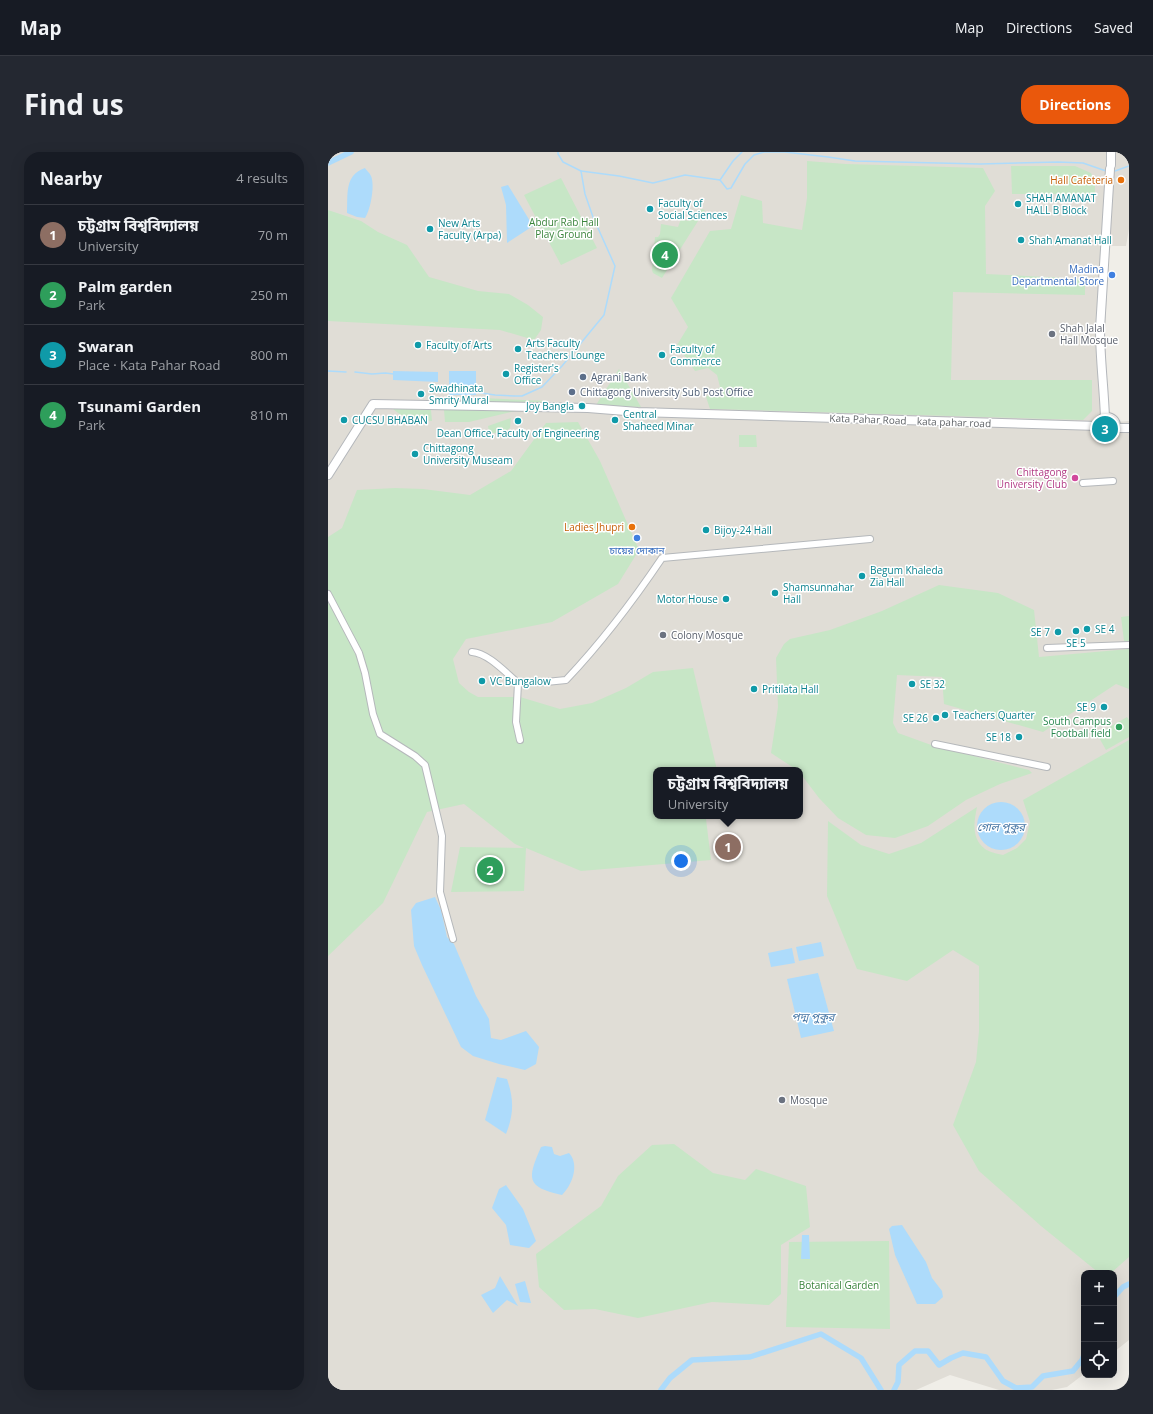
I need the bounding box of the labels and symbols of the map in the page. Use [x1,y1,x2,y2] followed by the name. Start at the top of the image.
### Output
[1050,173,1113,187] place label: Hall Cafeteria
[1116,175,1126,185] marker: Hall Cafeteria
[1026,191,1097,217] place label: SHAH AMANAT HALL B Block
[658,196,727,222] place label: Faculty of Social Sciences
[1013,199,1023,209] marker: SHAH AMANAT HALL B Block
[645,204,655,214] marker: Faculty of Social Sciences
[529,215,599,241] park label: Abdur Rab Hall Play Ground
[438,216,501,242] place label: New Arts Faculty (Arpa)
[425,224,435,234] marker: New Arts Faculty (Arpa)
[1029,233,1112,247] place label: Shah Amanat Hall
[1016,235,1026,245] marker: Shah Amanat Hall
[652,240,678,270] pin: 4
[1012,262,1104,288] place label: Madina Departmental Store
[1107,270,1117,280] marker: Madina Departmental Store
[1060,321,1119,347] place label: Shah Jalal Hall Mosque
[1047,329,1057,339] marker: Shah Jalal Hall Mosque
[526,336,606,362] place label: Arts Faculty Teachers Lounge
[426,338,492,352] place label: Faculty of Arts
[413,340,423,350] marker: Faculty of Arts
[670,342,721,368] place label: Faculty of Commerce
[513,344,523,354] marker: Arts Faculty Teachers Lounge
[657,350,667,360] marker: Faculty of Commerce
[514,361,559,387] place label: Register's Office
[501,369,511,379] marker: Register's Office
[591,370,648,384] place label: Agrani Bank
[578,372,588,382] marker: Agrani Bank
[429,381,489,407] place label: Swadhinata Smrity Mural
[580,385,753,399] place label: Chittagong University Sub Post Office
[567,387,577,397] marker: Chittagong University Sub Post Office
[416,389,426,399] marker: Swadhinata Smrity Mural
[525,399,574,413] place label: Joy Bangla
[577,401,587,411] marker: Joy Bangla
[623,407,694,433] place label: Central Shaheed Minar
[829,411,907,427] street label: Kata Pahar Road
[352,413,428,427] place label: CUCSU BHABAN
[917,414,991,430] street label: kata pahar road
[1092,414,1118,444] pin: 3
[339,415,349,425] marker: CUCSU BHABAN
[610,415,620,425] marker: Central Shaheed Minar
[513,416,523,426] marker: Dean Office, Faculty of Engineering
[437,426,600,440] place label: Dean Office, Faculty of Engineering
[423,441,512,467] place label: Chittagong University Museam
[410,449,420,459] marker: Chittagong University Museam
[997,465,1068,491] place label: Chittagong University Club
[1070,473,1080,483] marker: Chittagong University Club
[564,520,624,534] place label: Ladies Jhupri
[627,522,637,532] marker: Ladies Jhupri
[714,523,772,537] place label: Bijoy-24 Hall
[701,525,711,535] marker: Bijoy-24 Hall
[632,533,642,543] marker: চায়ের দোকান
[608,543,665,557] place label: চায়ের দোকান
[870,563,943,589] place label: Begum Khaleda Zia Hall
[857,571,867,581] marker: Begum Khaleda Zia Hall
[783,580,854,606] place label: Shamsunnahar Hall
[770,588,780,598] marker: Shamsunnahar Hall
[657,592,718,606] place label: Motor House
[721,594,731,604] marker: Motor House
[1095,622,1115,636] place label: SE 4
[1082,624,1092,634] marker: SE 4
[1031,625,1050,639] place label: SE 7
[1071,626,1081,636] marker: SE 5
[1053,627,1063,637] marker: SE 7
[671,628,744,642] place label: Colony Mosque
[658,630,668,640] marker: Colony Mosque
[1066,636,1086,650] place label: SE 5
[490,674,551,688] place label: VC Bungalow
[477,676,487,686] marker: VC Bungalow
[920,677,945,691] place label: SE 32
[907,679,917,689] marker: SE 32
[762,682,819,696] place label: Pritilata Hall
[749,684,759,694] marker: Pritilata Hall
[1077,700,1096,714] place label: SE 9
[1099,702,1109,712] marker: SE 9
[953,708,1035,722] place label: Teachers Quarter
[940,710,950,720] marker: Teachers Quarter
[903,711,928,725] place label: SE 26
[931,713,941,723] marker: SE 26
[1043,714,1111,740] place label: South Campus Football field
[1114,722,1124,732] marker: South Campus Football field
[986,730,1011,744] place label: SE 18
[1014,732,1024,742] marker: SE 18
[977,819,1027,834] water label: গোল পুকুর
[715,832,741,862] pin: 1
[671,851,691,871] your location
[477,855,503,885] pin: 2
[792,1009,837,1024] water label: পদ্ম পুকুর
[790,1093,828,1107] place label: Mosque
[777,1095,787,1105] marker: Mosque
[799,1278,879,1292] park label: Botanical Garden

